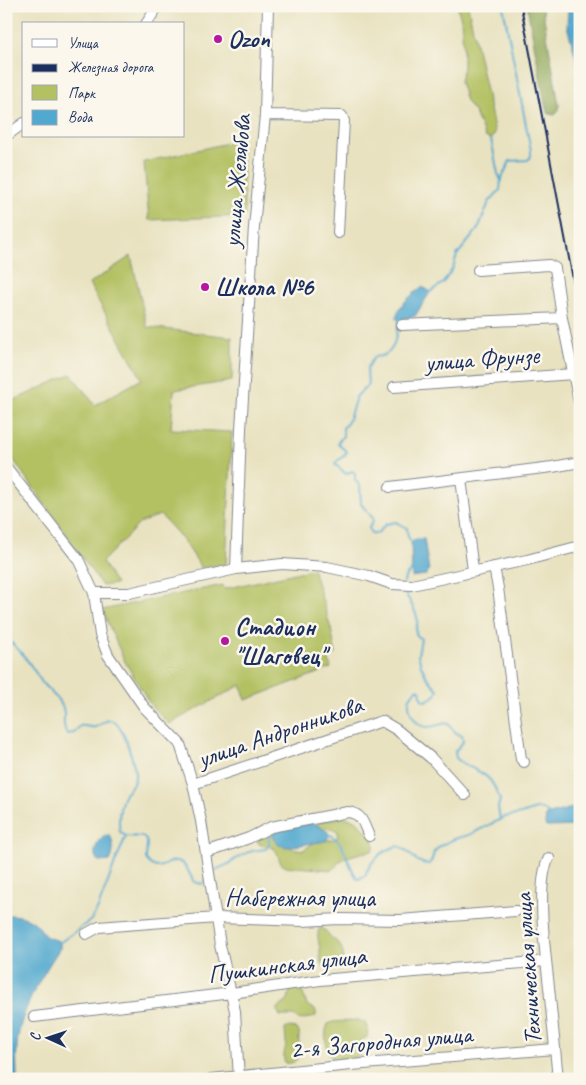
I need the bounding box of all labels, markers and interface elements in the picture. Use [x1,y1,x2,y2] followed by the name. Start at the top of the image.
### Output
[22,22,185,138] legend
[228,23,270,55] place label: Ozon
[212,33,224,45] marker: Ozon
[68,34,99,53] text: Улица
[68,58,155,77] text: Железная дорога
[68,84,96,103] text: Парк
[68,108,93,127] text: Вода
[215,111,259,251] street label: улица Желябова
[215,271,315,303] place label: Школа №6
[199,281,211,293] marker: Школа №6
[422,339,542,379] street label: улица Фрунзе
[235,611,331,672] place label: Стадион "Шаговец"
[219,635,231,647] marker: Стадион "Шаговец"
[191,688,369,776] street label: улица Андронникова
[225,882,377,914] street label: Набережная улица
[507,890,549,1046] street label: Техническая улица
[206,939,370,991] street label: Пушкинская улица
[22,1012,72,1062] north arrow
[289,1018,476,1066] street label: 2-я Загородная улица
[27,1031,44,1041] text: С

